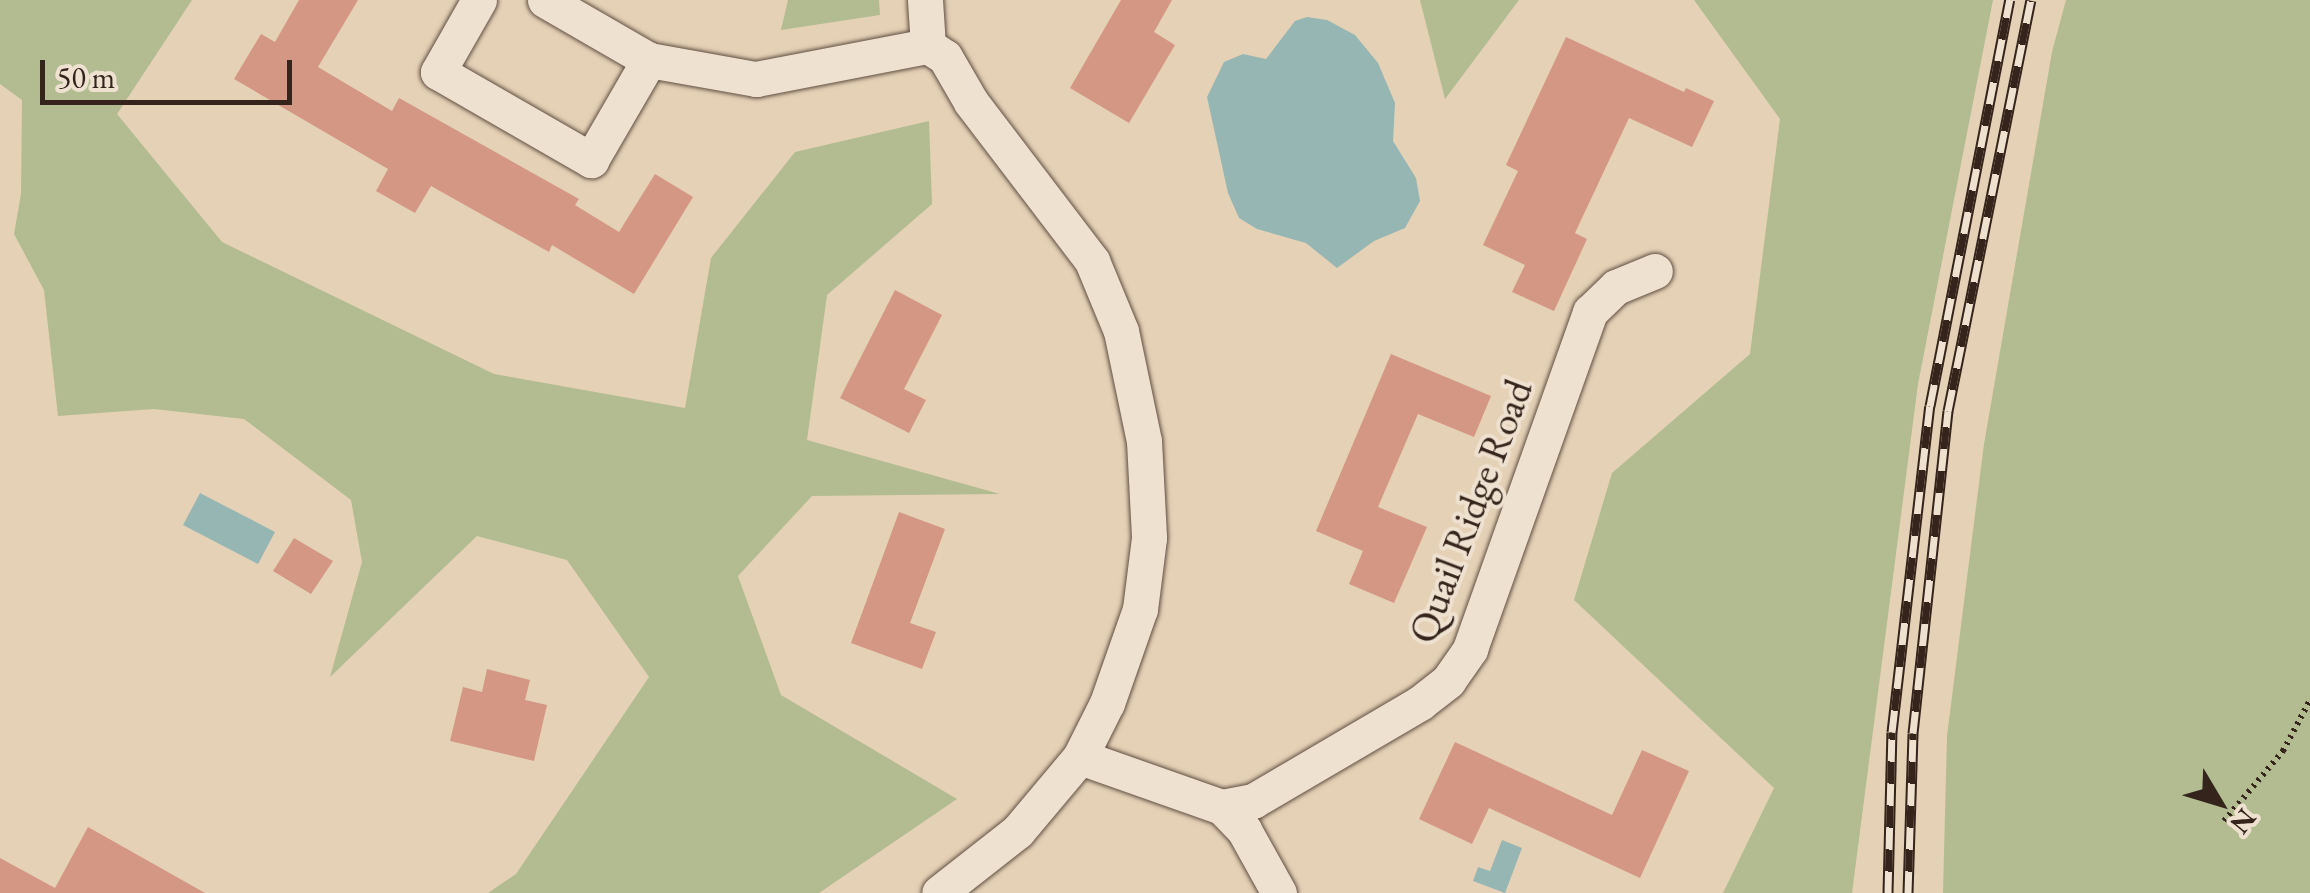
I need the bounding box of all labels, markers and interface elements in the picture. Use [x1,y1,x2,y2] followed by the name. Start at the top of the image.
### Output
[45,40,298,102] scale bar
[57,58,115,97] text: 50 m
[1398,373,1542,649] street label: Quail Ridge Road
[2170,753,2270,853] north arrow
[2222,801,2265,841] text: N

